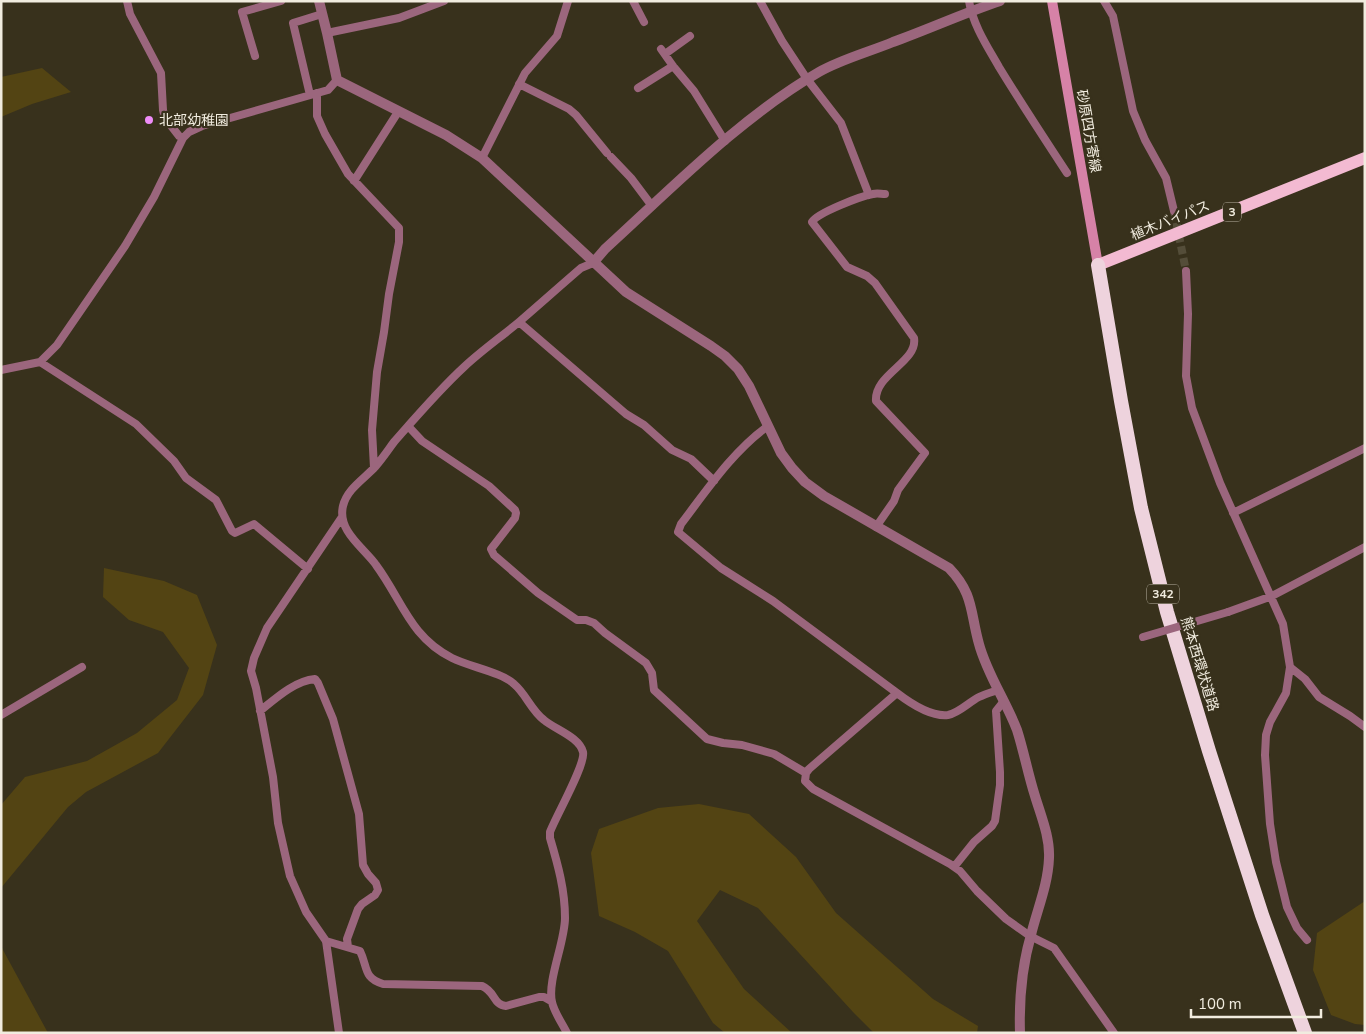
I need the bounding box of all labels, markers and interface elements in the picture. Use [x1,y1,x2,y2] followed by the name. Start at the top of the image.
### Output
[1072,88,1105,174] street label: 砂原四方寄線
[159,111,229,130] place label: 北部幼稚園
[143,114,155,126] marker: 北部幼稚園
[1128,196,1213,245] street label: 植木バイパス
[1223,202,1241,222] road number: 3
[1147,584,1179,604] road number: 342
[1176,615,1223,714] street label: 熊本西環状道路
[1191,986,1321,1018] scale bar
[1198,994,1242,1014] text: 100 m

